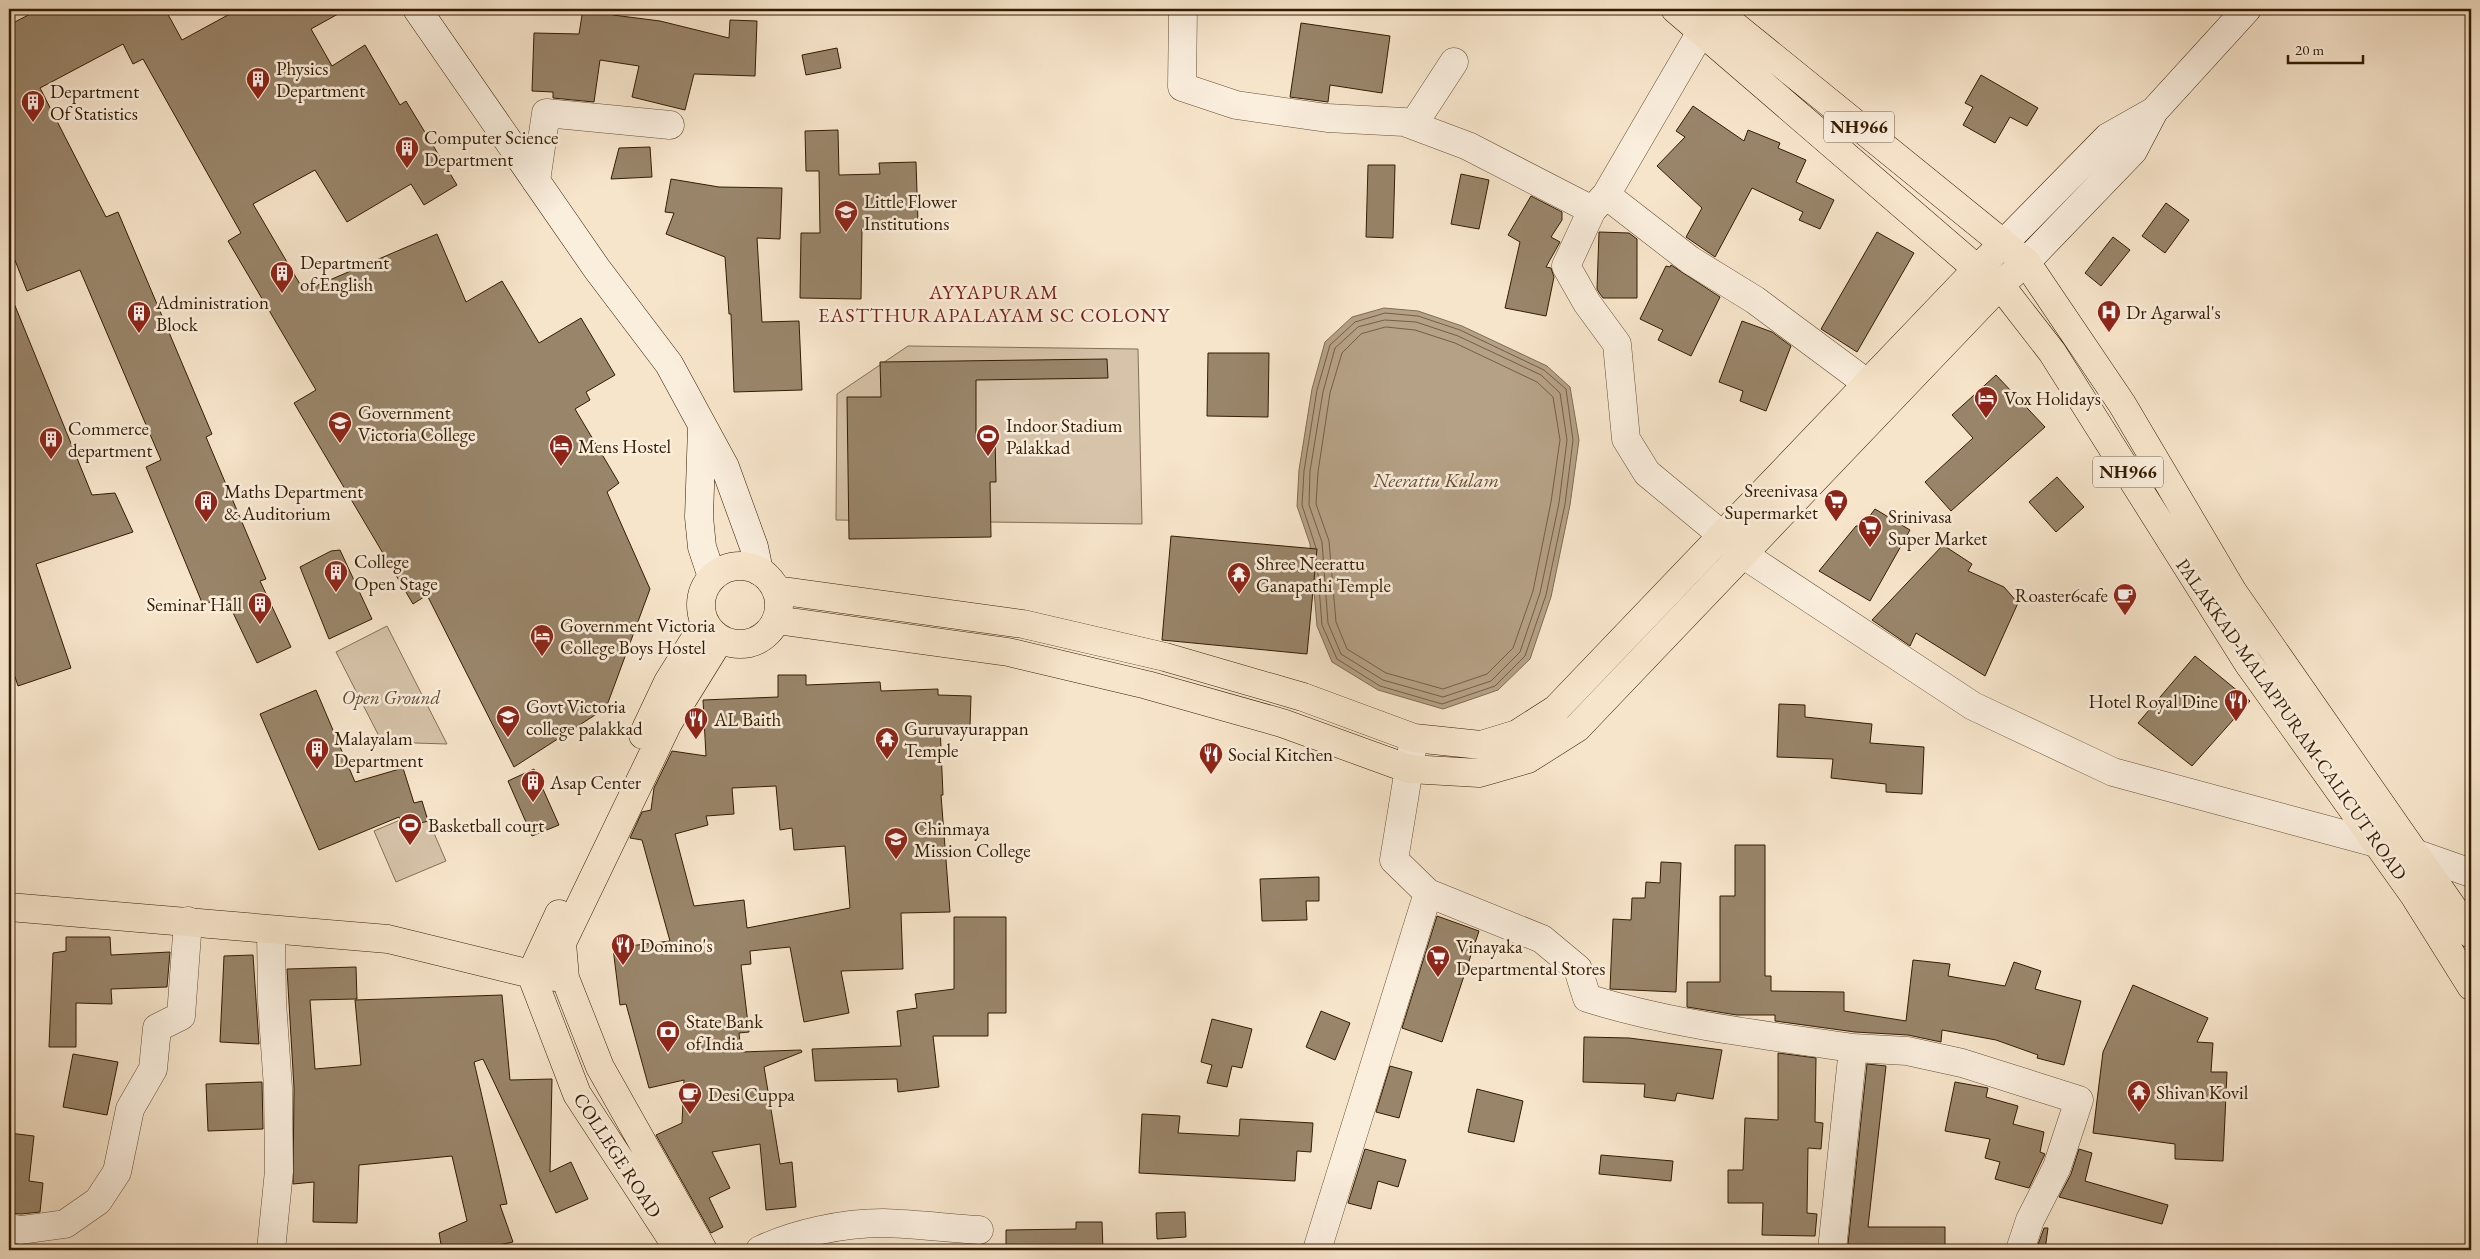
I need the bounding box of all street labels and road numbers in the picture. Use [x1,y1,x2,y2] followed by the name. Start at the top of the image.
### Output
[1824,111,1894,142] road number: NH966
[2093,457,2163,488] road number: NH966
[2170,554,2413,885] street label: PALAKKAD-MALAPPURAM-CALICUT ROAD
[568,1088,667,1223] street label: COLLEGE ROAD

